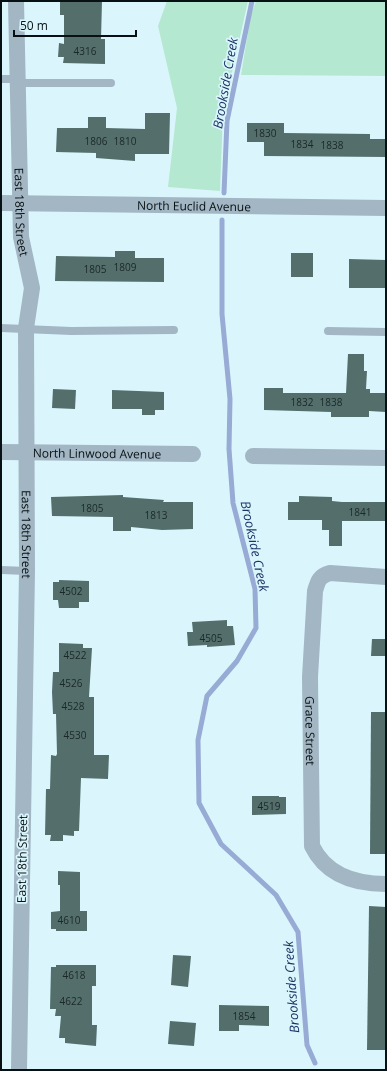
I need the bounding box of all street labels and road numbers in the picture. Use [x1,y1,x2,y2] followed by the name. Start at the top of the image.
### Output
[11,168,33,258] street label: East 18th Street
[137,196,251,215] street label: North Euclid Avenue
[33,444,162,462] street label: North Linwood Avenue
[18,490,36,579] street label: East 18th Street
[302,696,320,766] street label: Grace Street
[13,815,31,903] street label: East 18th Street

